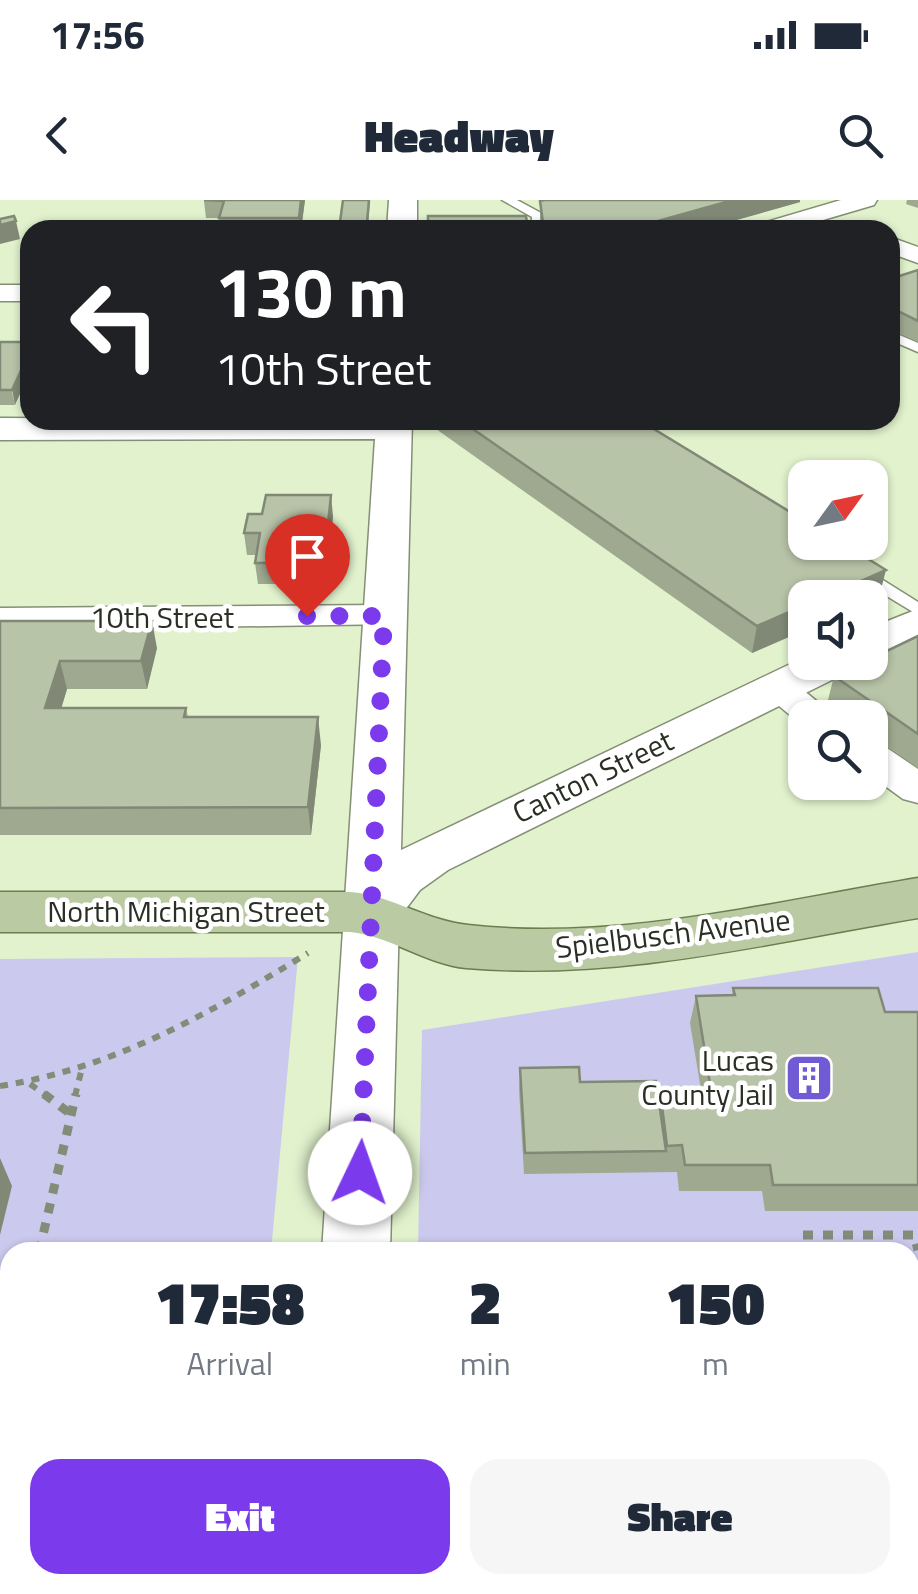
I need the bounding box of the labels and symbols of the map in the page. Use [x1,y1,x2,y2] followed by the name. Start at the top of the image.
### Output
[788,460,888,560] north arrow
[265,514,350,617] pin
[90,594,235,640] street label: 10th Street
[504,717,681,835] street label: Canton Street
[47,888,325,934] street label: North Michigan Street
[553,896,793,970] street label: Spielbusch Avenue
[641,1037,774,1117] place label: Lucas County Jail
[783,1052,835,1104] building icon: Lucas County Jail
[308,1121,412,1225] position arrow

